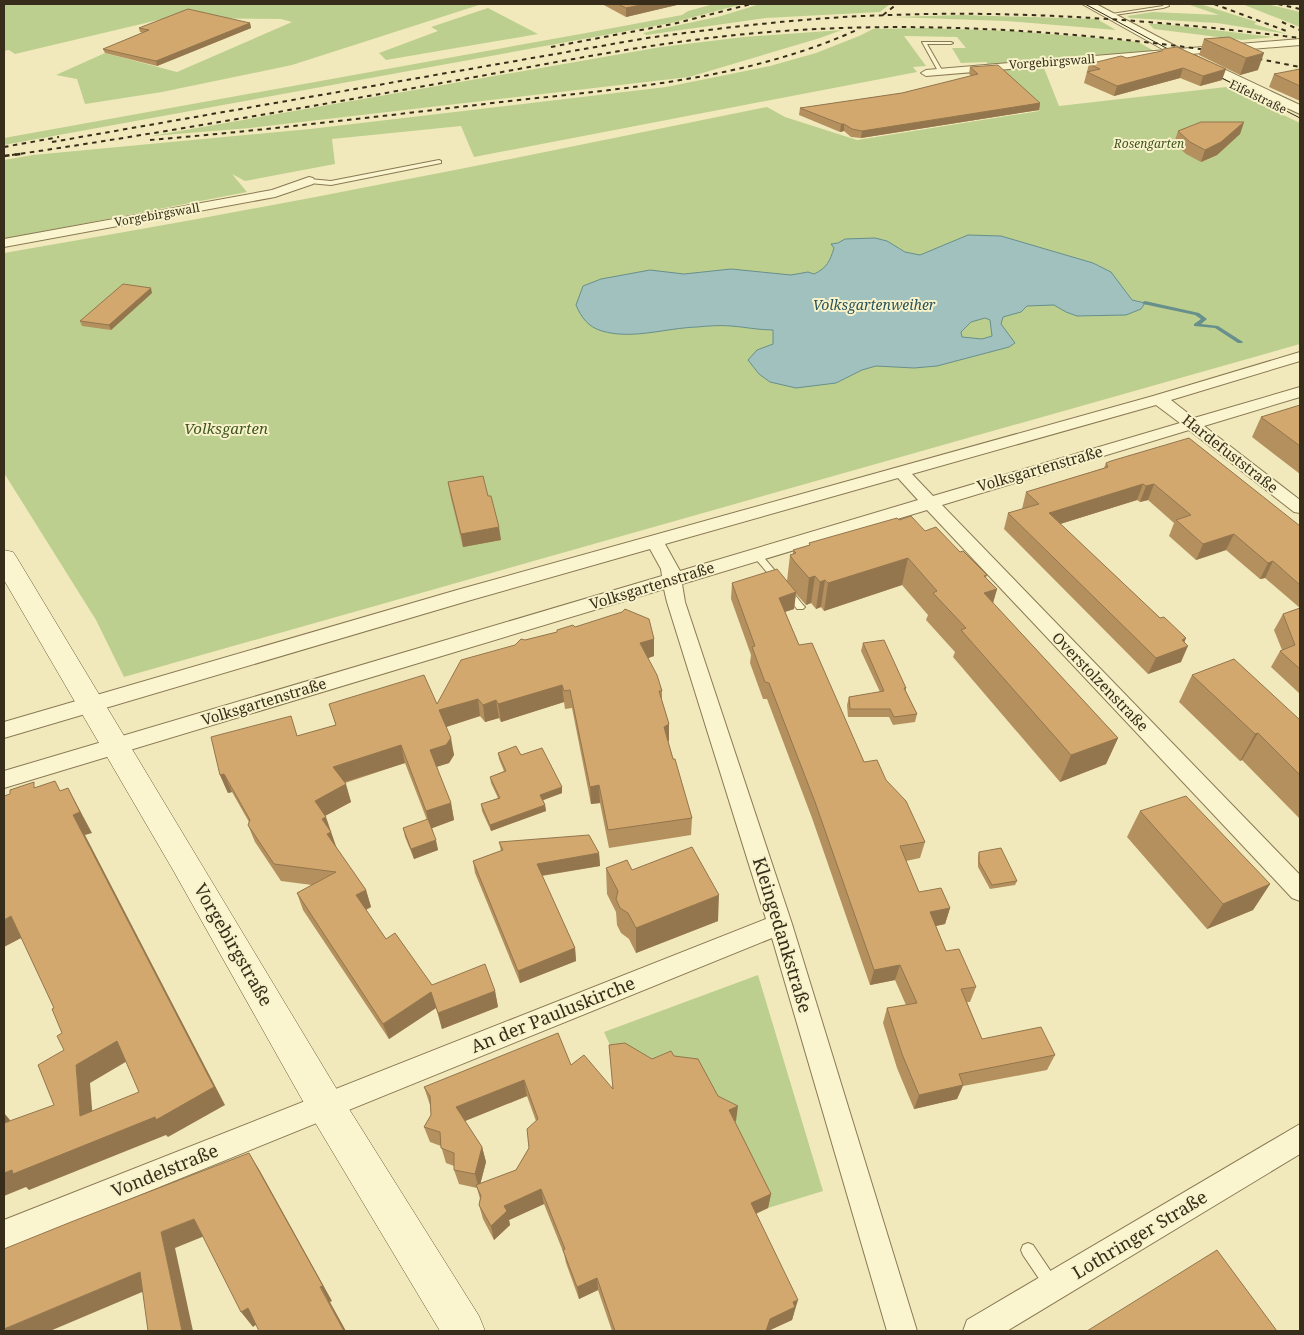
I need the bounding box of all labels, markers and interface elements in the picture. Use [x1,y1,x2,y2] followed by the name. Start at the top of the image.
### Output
[1008,50,1096,73] street label: Vorgebirgswall
[1227,75,1290,118] street label: Eifelstraße
[1113,135,1184,152] park label: Rosengarten
[113,199,201,230] street label: Vorgebirgswall
[813,295,936,314] water label: Volksgartenweiher
[1178,409,1283,497] street label: Hardefuststraße
[184,418,268,438] park label: Volksgarten
[975,441,1105,496] street label: Volksgartenstraße
[587,557,717,614] street label: Volksgartenstraße
[1048,627,1153,735] street label: Overstolzenstraße
[199,673,329,730] street label: Volksgartenstraße
[748,854,818,1016] street label: Kleingedankstraße
[189,879,279,1010] street label: Vorgebirgstraße
[467,970,638,1058] street label: An der Pauluskirche
[108,1138,222,1202] street label: Vondelstraße
[1068,1184,1211,1284] street label: Lothringer Straße

